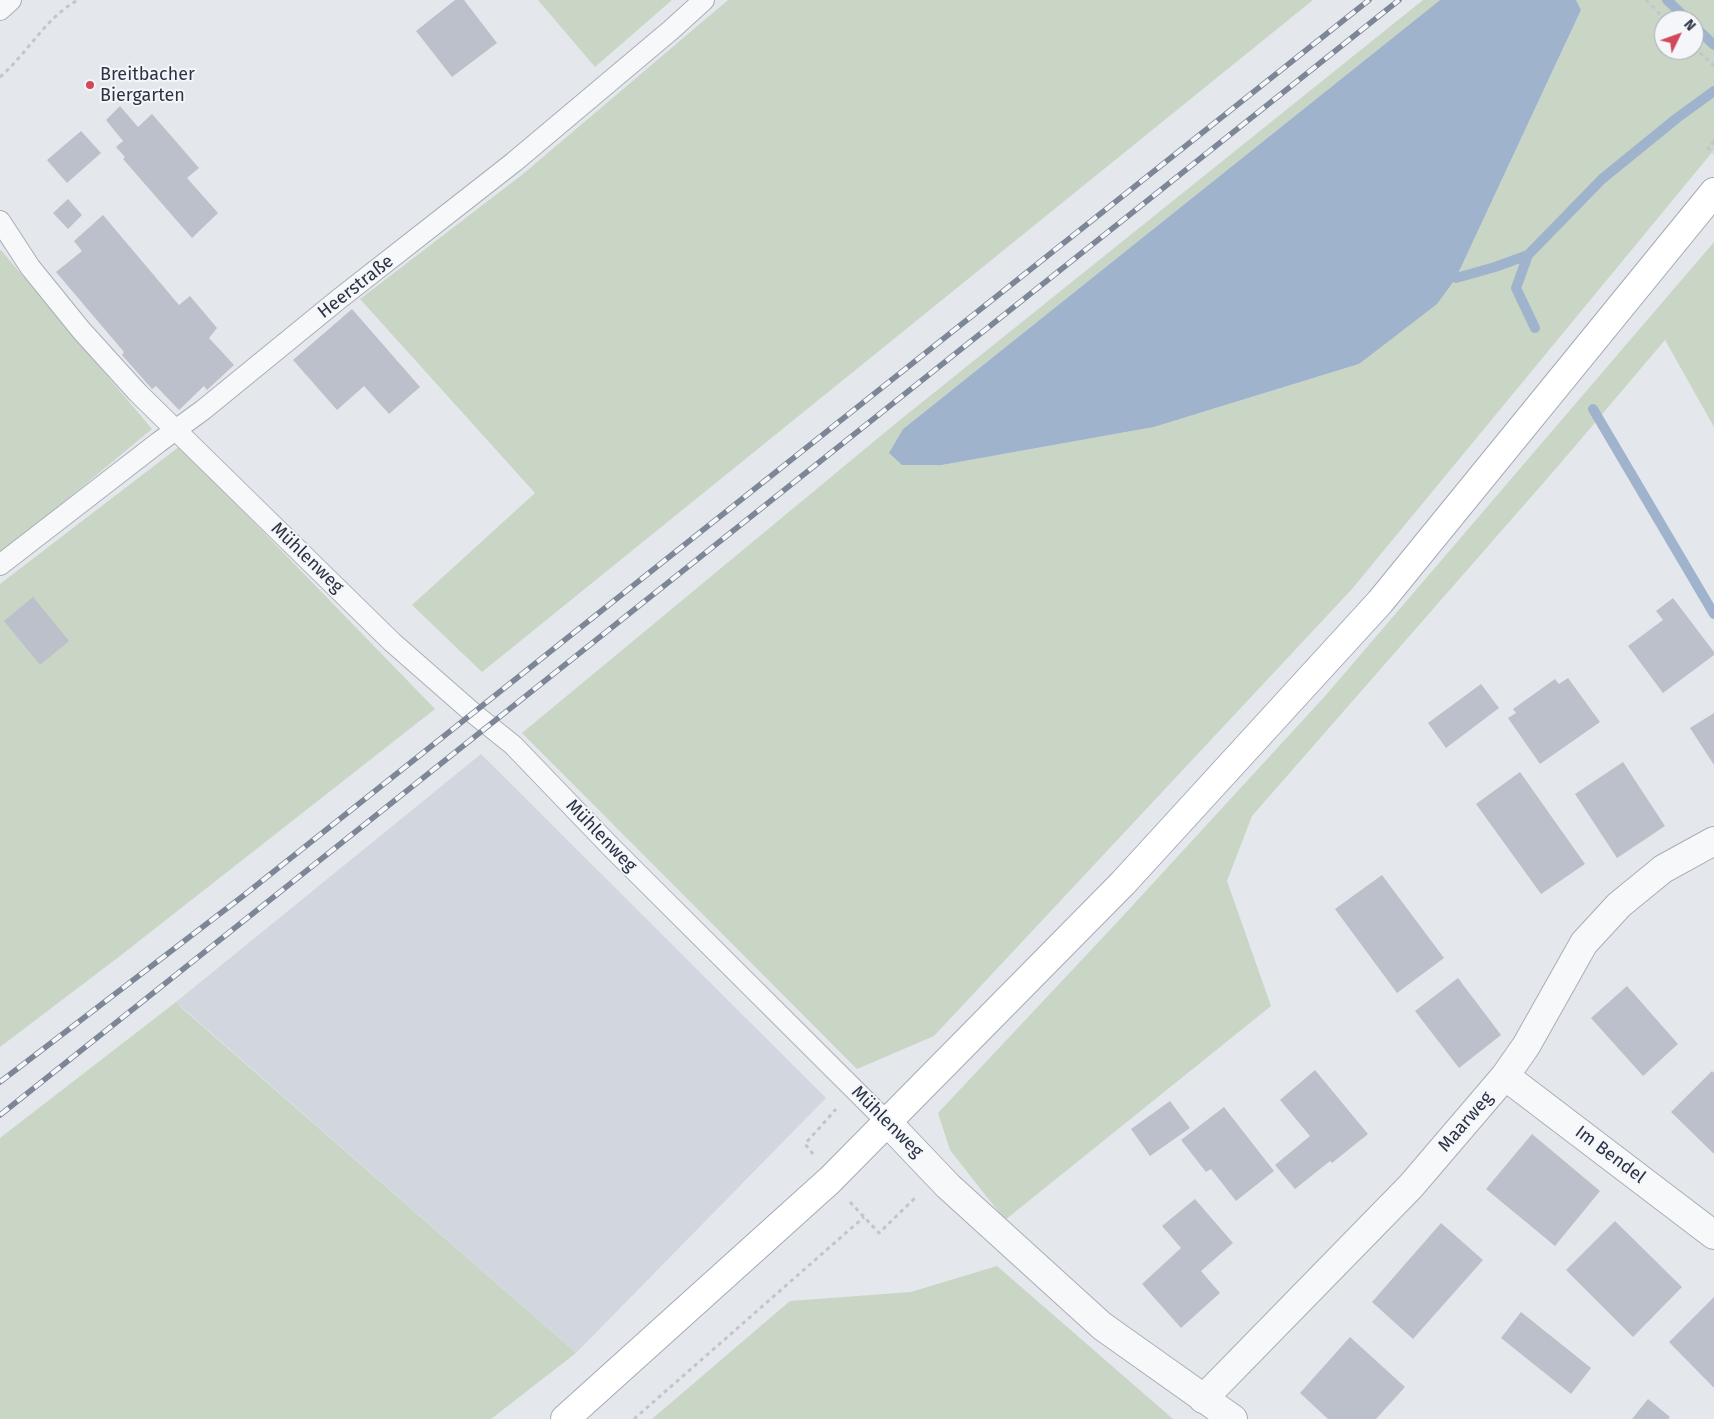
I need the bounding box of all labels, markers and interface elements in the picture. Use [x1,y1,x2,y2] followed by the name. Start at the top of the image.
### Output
[1654,10,1704,60] north arrow
[1680,16,1699,34] text: N
[100,64,195,106] place label: Breitbacher Biergarten
[84,79,96,91] marker: Breitbacher Biergarten
[314,251,398,323] street label: Heerstraße
[266,518,348,598] street label: Mühlenweg
[561,795,641,877] street label: Mühlenweg
[847,1082,927,1162] street label: Mühlenweg
[1434,1088,1498,1156] street label: Maarweg
[1570,1122,1650,1188] street label: Im Bendel

